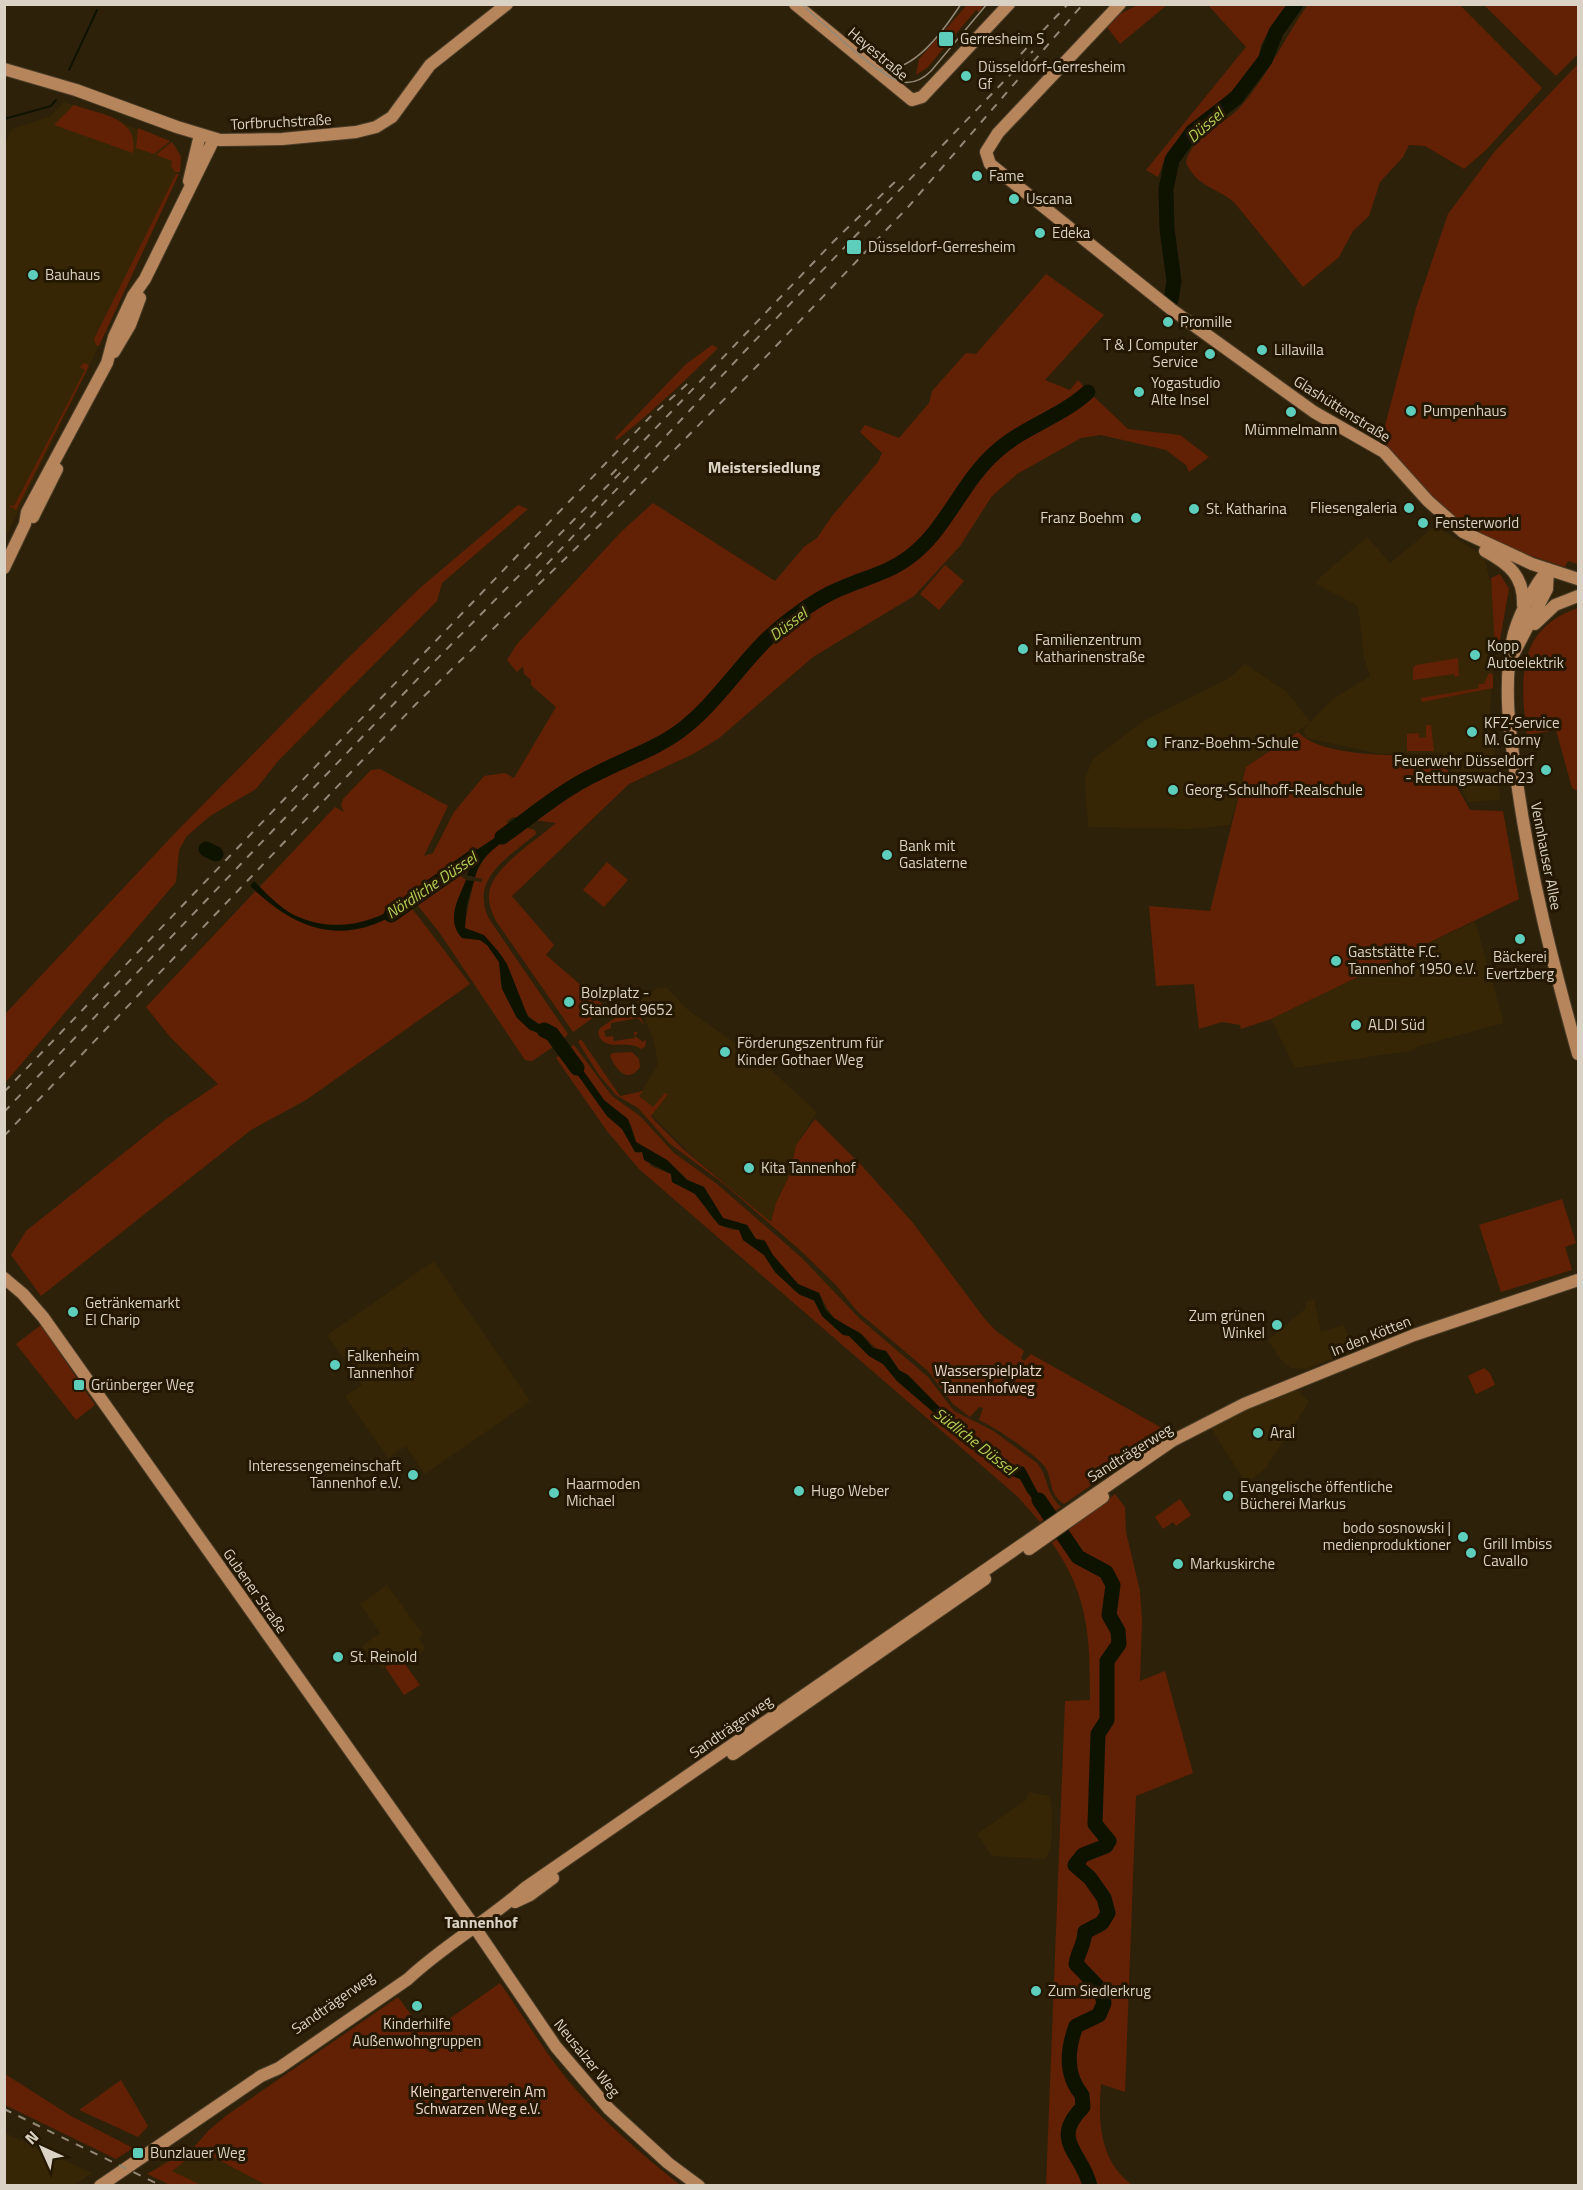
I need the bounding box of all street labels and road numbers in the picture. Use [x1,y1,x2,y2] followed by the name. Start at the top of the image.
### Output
[843,21,914,86] street label: Heyestraße
[230,107,332,136] street label: Torfbruchstraße
[1289,370,1395,448] street label: Glashüttenstraße
[1525,800,1568,912] street label: Vennhauser Allee
[1327,1309,1414,1362] street label: In den Kötten
[1083,1417,1177,1488] street label: Sandträgerweg
[218,1544,293,1638] street label: Gubener Straße
[684,1689,777,1764] street label: Sandträgerweg
[286,1965,379,2040] street label: Sandträgerweg
[549,2014,626,2102] street label: Neusalzer Weg

